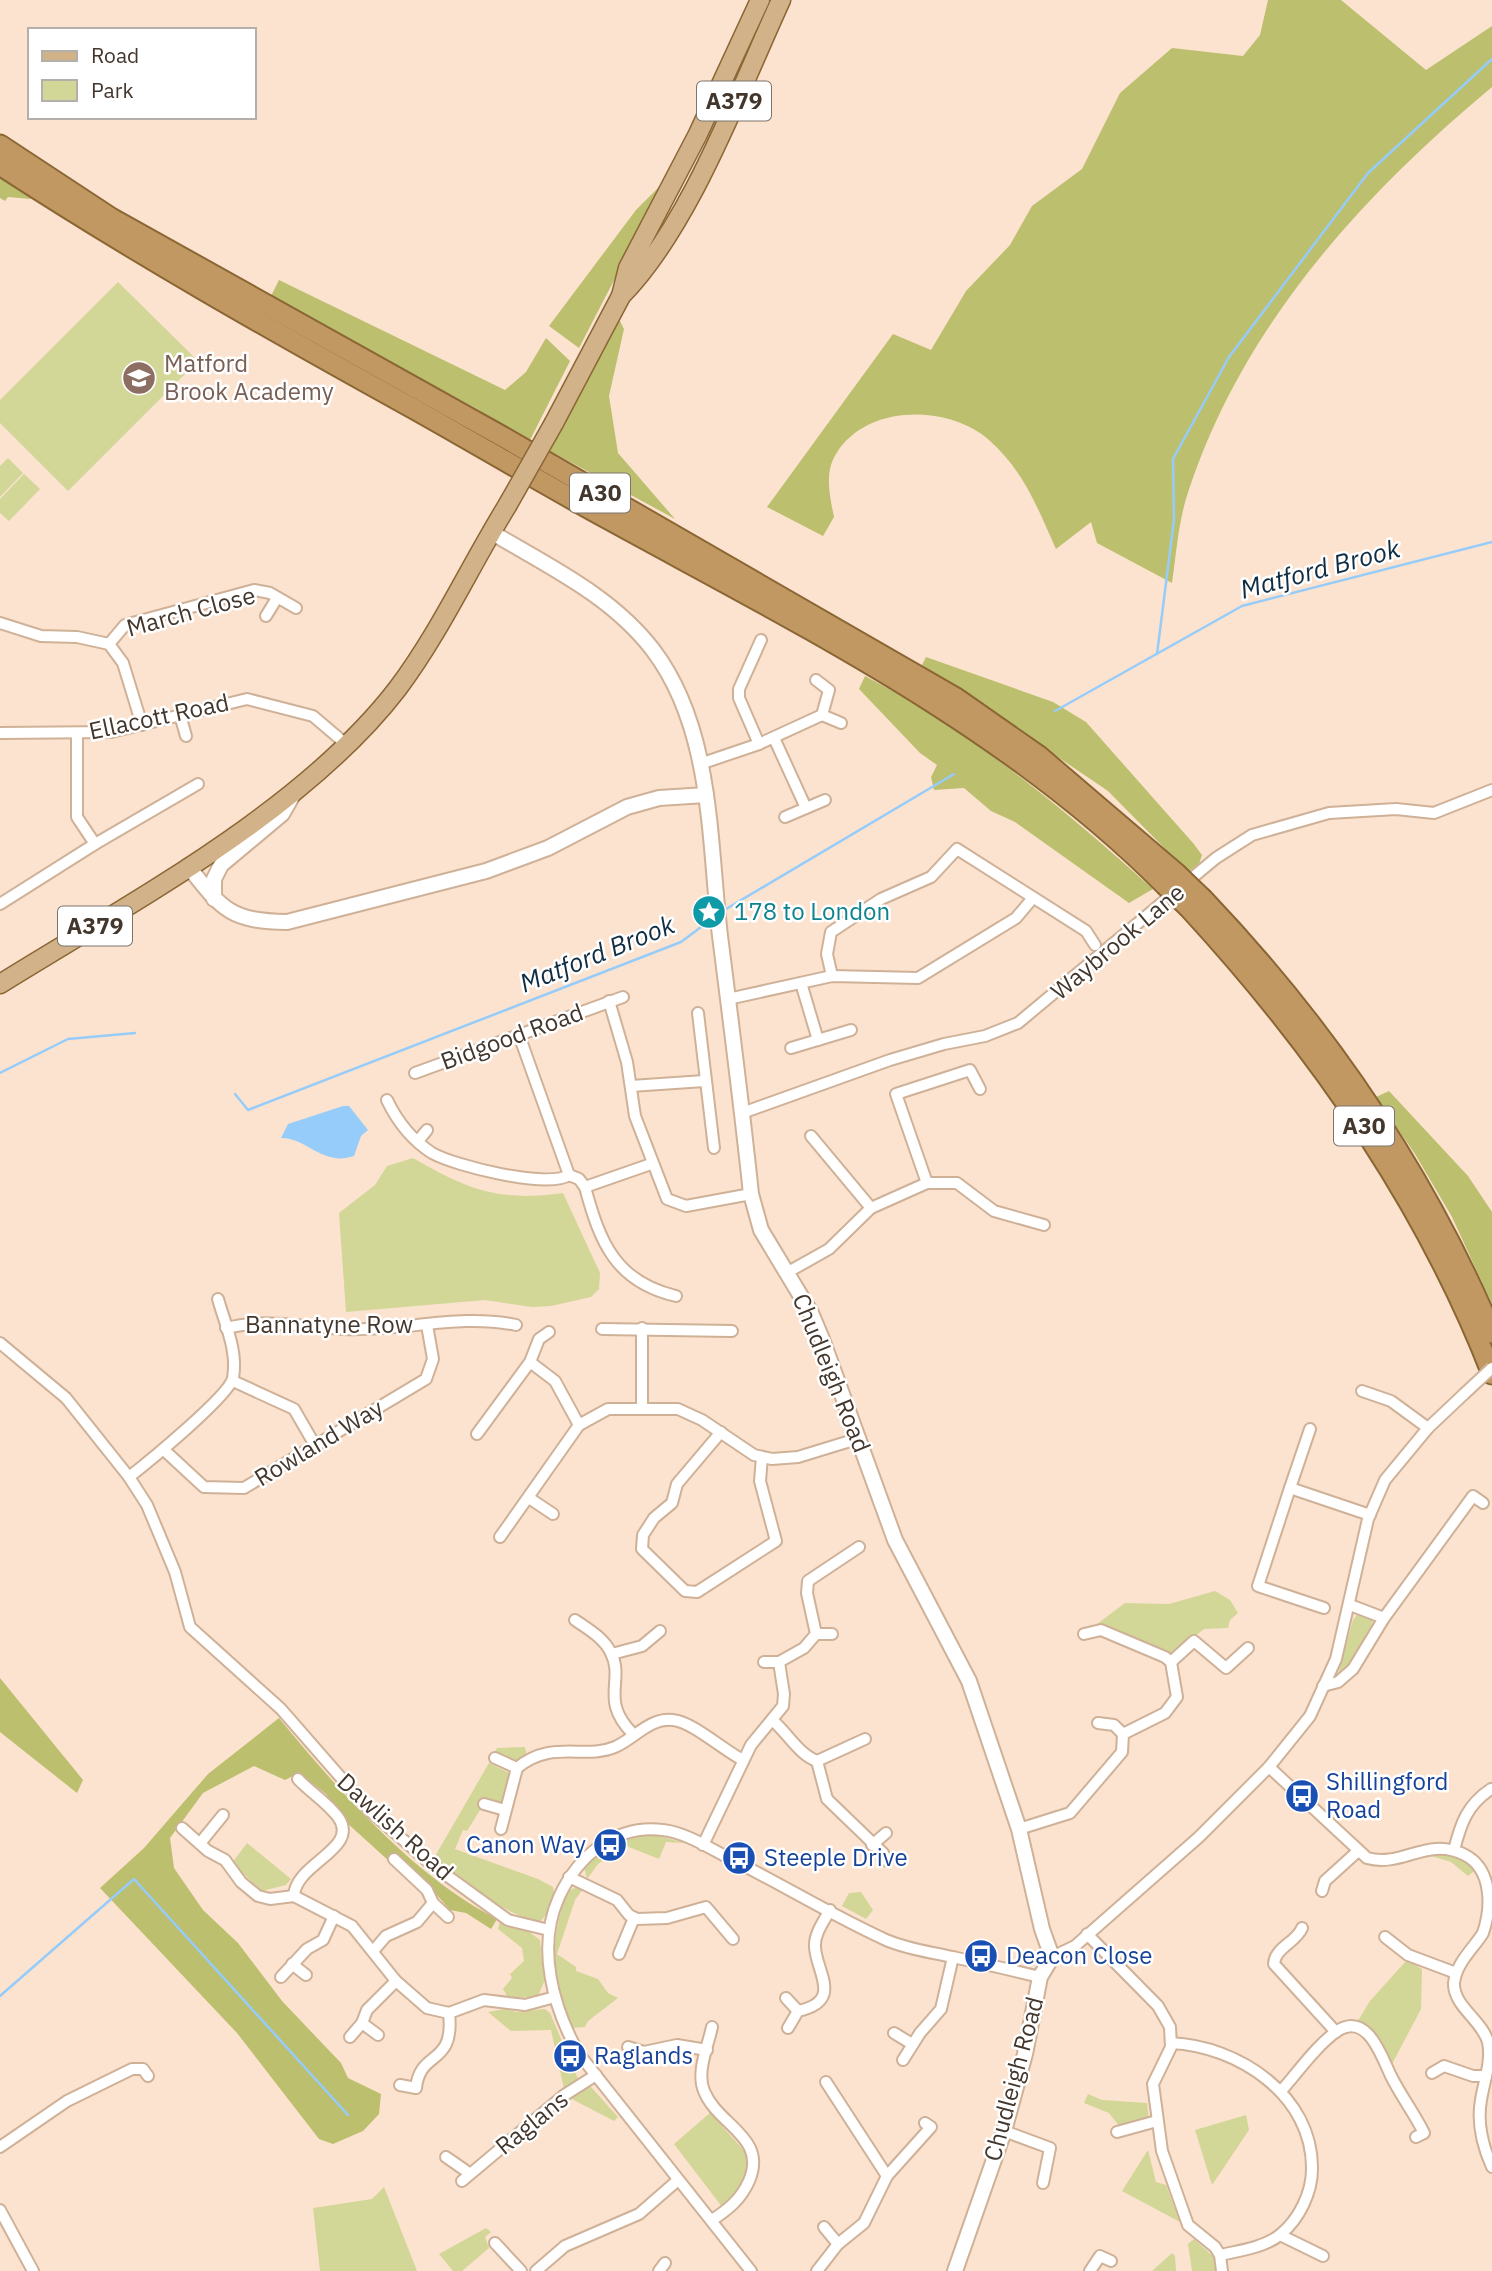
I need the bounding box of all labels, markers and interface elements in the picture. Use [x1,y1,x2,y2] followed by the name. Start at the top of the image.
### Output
[28,28,256,119] legend
[91,41,139,69] text: Road
[91,76,134,104] text: Park
[697,82,771,120] road number: A379
[164,347,334,407] place label: Matford Brook Academy
[120,359,158,397] school or university icon: Matford Brook Academy
[570,474,630,512] road number: A30
[1236,530,1404,606] water label: Matford Brook
[123,578,259,644] street label: March Close
[86,686,232,746] street label: Ellacott Road
[1044,876,1191,1007] street label: Waybrook Lane
[690,893,728,931] place icon: 178 to London
[734,895,890,927] place label: 178 to London
[58,906,132,945] road number: A379
[514,906,680,1000] water label: Matford Brook
[436,995,587,1077] street label: Bidgood Road
[1334,1106,1394,1146] road number: A30
[785,1288,878,1457] street label: Chudleigh Road
[245,1308,413,1340] street label: Bannatyne Row
[248,1391,389,1493] street label: Rowland Way
[1326,1765,1449,1825] place label: Shillingford Road
[331,1766,461,1887] street label: Dawlish Road
[1283,1777,1321,1815] bus stop icon: Shillingford Road
[591,1826,629,1864] bus stop icon: Canon Way
[466,1828,586,1860] place label: Canon Way
[720,1839,758,1877] bus stop icon: Steeple Drive
[764,1841,908,1873] place label: Steeple Drive
[962,1937,1000,1975] bus stop icon: Deacon Close
[1006,1939,1153,1971] place label: Deacon Close
[976,1993,1050,2164] street label: Chudleigh Road
[551,2037,589,2075] bus stop icon: Raglands
[594,2039,693,2071] place label: Raglands
[488,2083,575,2161] street label: Raglans

